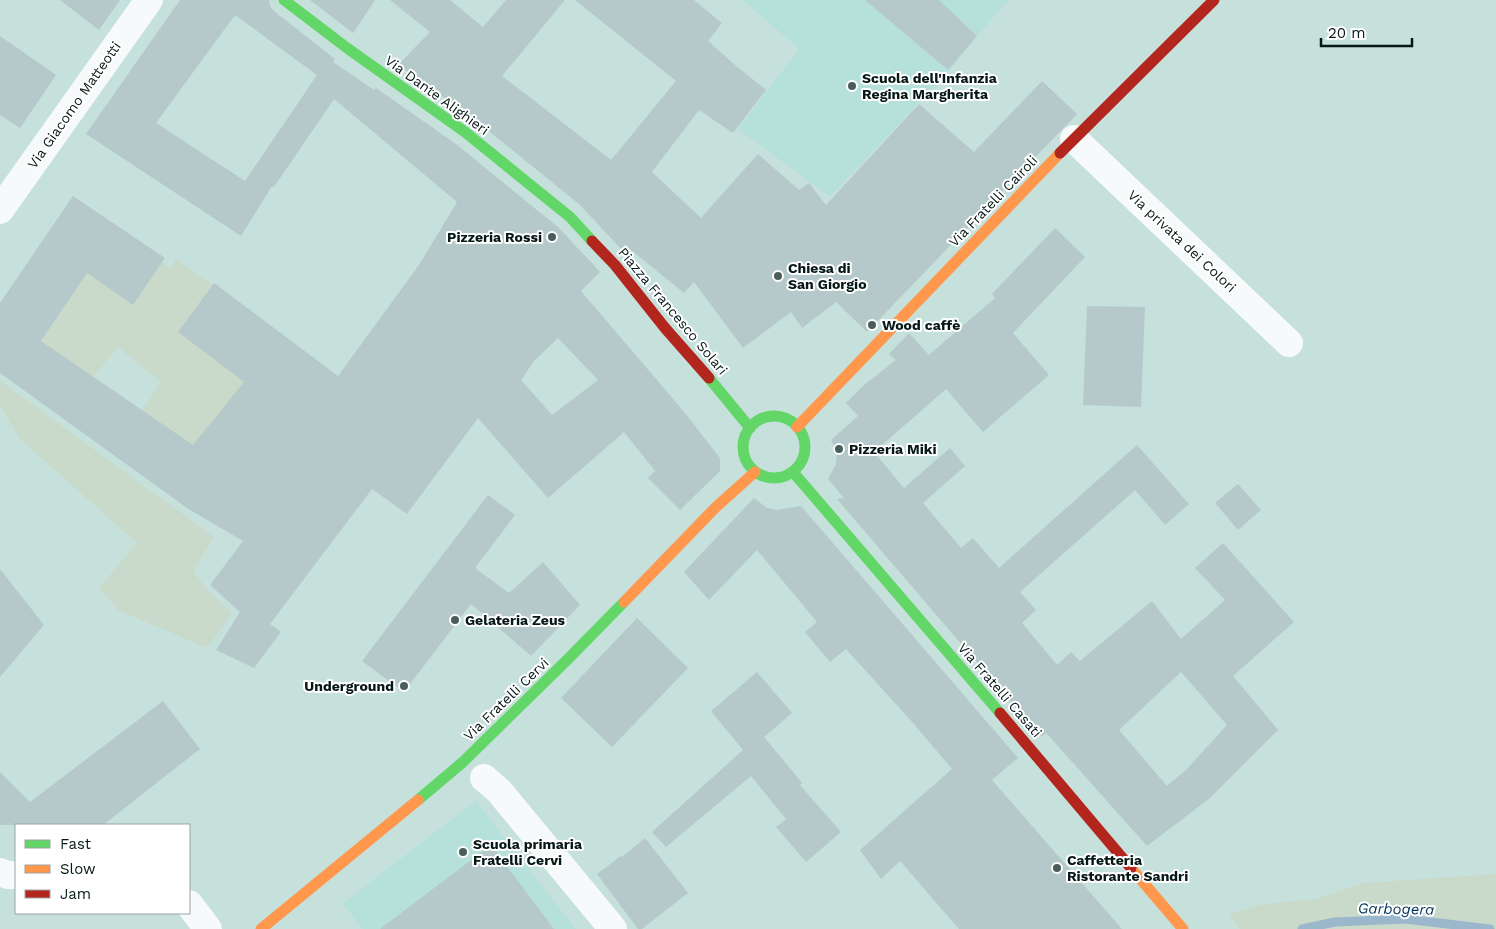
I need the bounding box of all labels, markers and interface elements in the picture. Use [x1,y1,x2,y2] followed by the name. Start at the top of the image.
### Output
[1321,15,1412,47] scale bar
[1328,24,1366,42] text: 20 m
[24,39,124,171] street label: Via Giacomo Matteotti
[382,52,492,138] street label: Via Dante Alighieri
[862,70,998,102] place label: Scuola dell'Infanzia Regina Margherita
[846,80,858,92] marker: Scuola dell'Infanzia Regina Margherita
[945,152,1041,250] street label: Via Fratelli Cairoli
[1125,187,1239,295] street label: Via privata dei Colori
[447,229,542,245] place label: Pizzeria Rossi
[546,231,558,243] marker: Pizzeria Rossi
[615,244,731,378] street label: Piazza Francesco Solari
[788,260,867,292] place label: Chiesa di San Giorgio
[772,270,784,282] marker: Chiesa di San Giorgio
[882,317,960,333] place label: Wood caffè
[866,319,878,331] marker: Wood caffè
[849,441,937,457] place label: Pizzeria Miki
[833,443,845,455] marker: Pizzeria Miki
[465,612,566,628] place label: Gelateria Zeus
[449,614,461,626] marker: Gelateria Zeus
[955,640,1045,740] street label: Via Fratelli Casati
[460,654,552,744] street label: Via Fratelli Cervi
[304,678,394,694] place label: Underground
[398,680,410,692] marker: Underground
[15,824,190,914] legend
[60,835,92,853] text: Fast
[473,836,583,868] place label: Scuola primaria Fratelli Cervi
[457,846,469,858] marker: Scuola primaria Fratelli Cervi
[1067,852,1188,884] place label: Caffetteria Ristorante Sandri
[60,860,96,878] text: Slow
[1051,862,1063,874] marker: Caffetteria Ristorante Sandri
[60,885,91,903] text: Jam
[1358,899,1434,919] water label: Garbogera

